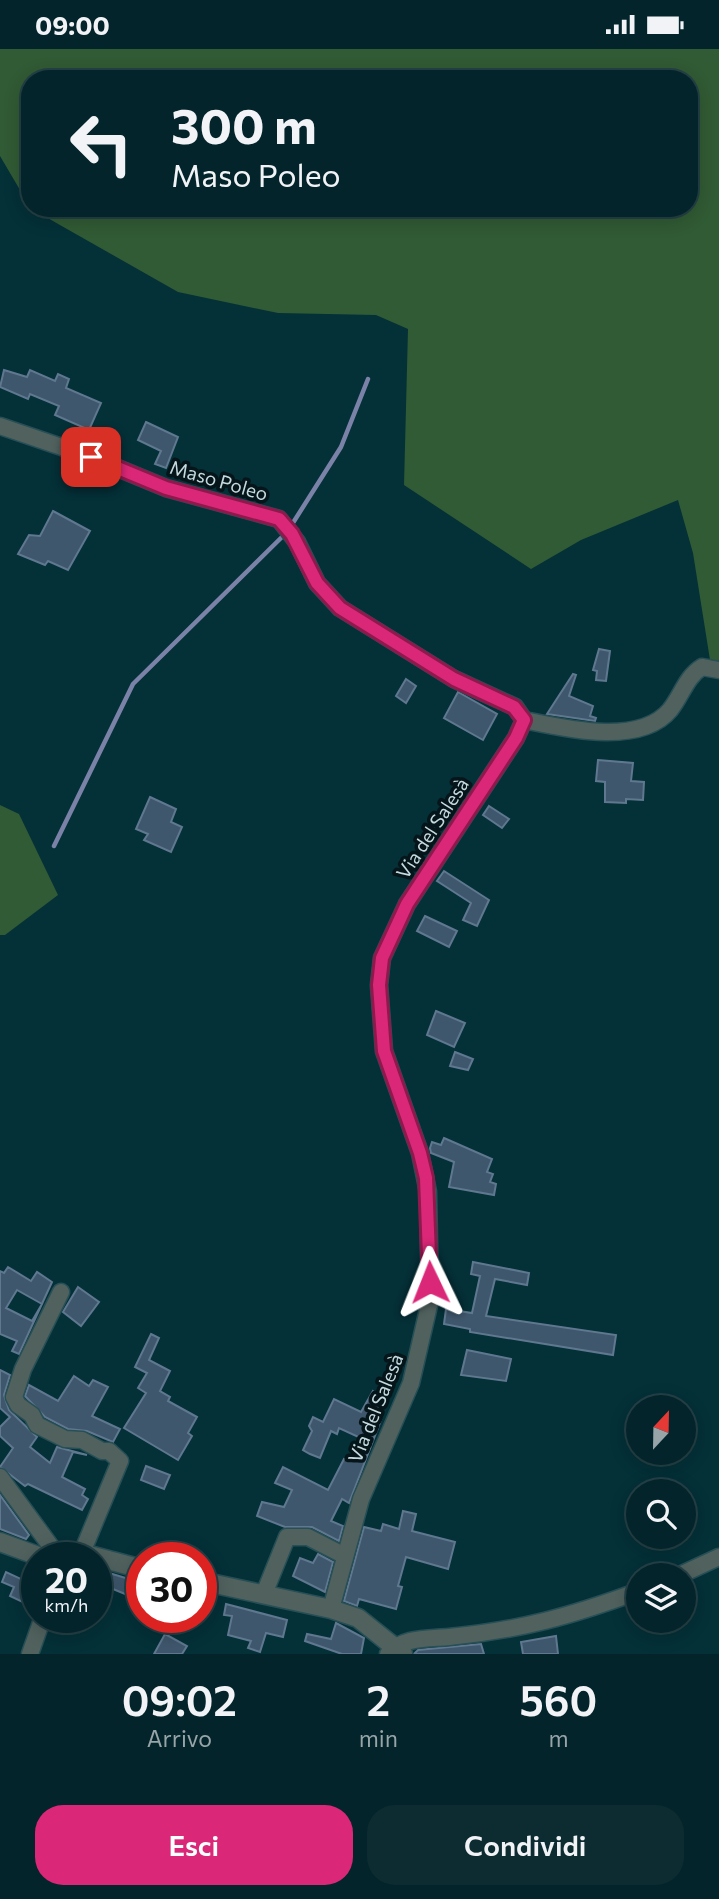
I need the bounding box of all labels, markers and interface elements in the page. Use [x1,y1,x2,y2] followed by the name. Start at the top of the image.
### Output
[35,9,110,40] text: 09:00
[171,94,317,154] text: 300 m
[56,98,147,189] icon: left
[171,154,341,194] text: Maso Poleo
[61,427,121,487] pin
[72,438,110,476] icon: arrive
[167,455,271,505] street label: Maso Poleo
[391,773,473,883] street label: Via del Salesà
[393,1245,467,1319] position arrow
[343,1350,407,1466] street label: Via del Salesà
[626,1395,696,1465] north arrow
[626,1395,696,1633] map controls
[626,1479,696,1549] button: search
[126,1542,217,1633] speed limit sign: 30
[45,1557,88,1600] text: 20
[626,1563,696,1633] button: layers
[45,1594,88,1616] text: km/h
[122,1673,237,1725] text: 09:02
[366,1673,390,1725] text: 2
[519,1673,597,1725] text: 560
[147,1724,212,1752] text: Arrivo
[359,1724,398,1752] text: min
[548,1724,568,1752] text: m
[35,1805,353,1885] button: Esci
[367,1805,684,1885] button: Condividi

